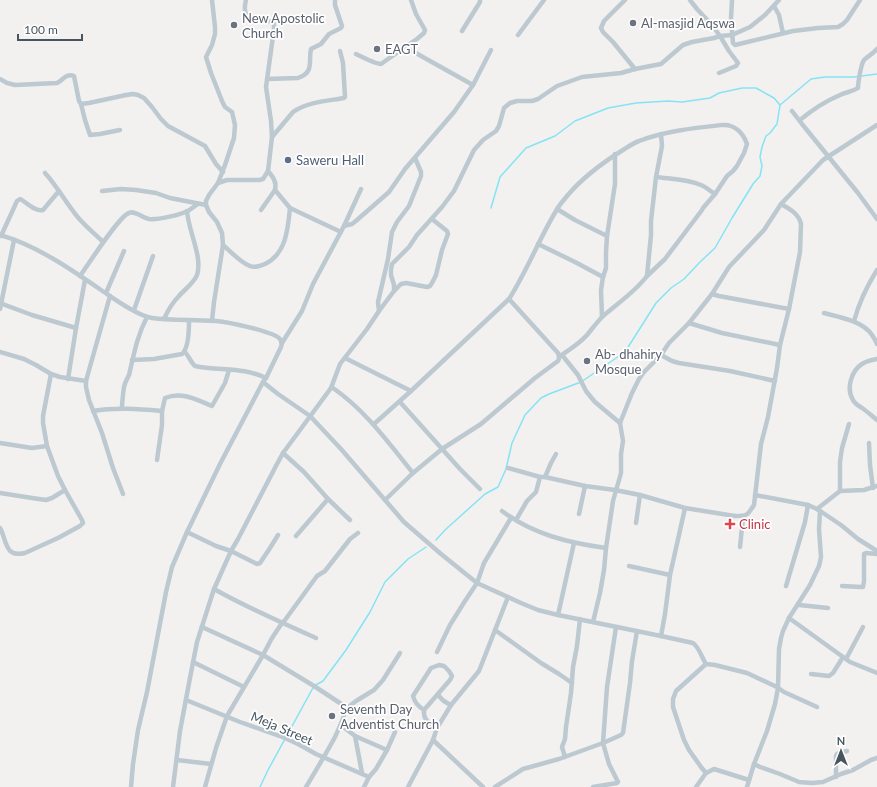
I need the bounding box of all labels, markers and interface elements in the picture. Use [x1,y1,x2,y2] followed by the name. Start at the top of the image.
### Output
[242,10,325,41] place label: New Apostolic Church
[641,15,735,31] place label: Al-masjid Aqswa
[18,16,82,42] scale bar
[628,18,638,28] marker: Al-masjid Aqswa
[229,20,239,30] marker: New Apostolic Church
[24,22,58,37] text: 100 m
[385,41,419,57] place label: EAGT
[372,44,382,54] marker: EAGT
[296,152,364,168] place label: Saweru Hall
[283,155,293,165] marker: Saweru Hall
[595,346,662,377] place label: Ab- dhahiry Mosque
[582,356,592,366] marker: Ab- dhahiry Mosque
[739,516,770,532] place label: Clinic
[724,518,736,530] marker: Clinic
[340,701,439,732] place label: Seventh Day Adventist Church
[249,708,316,748] street label: Meja Street
[327,711,337,721] marker: Seventh Day Adventist Church
[821,731,861,771] north arrow
[837,734,845,747] text: N

